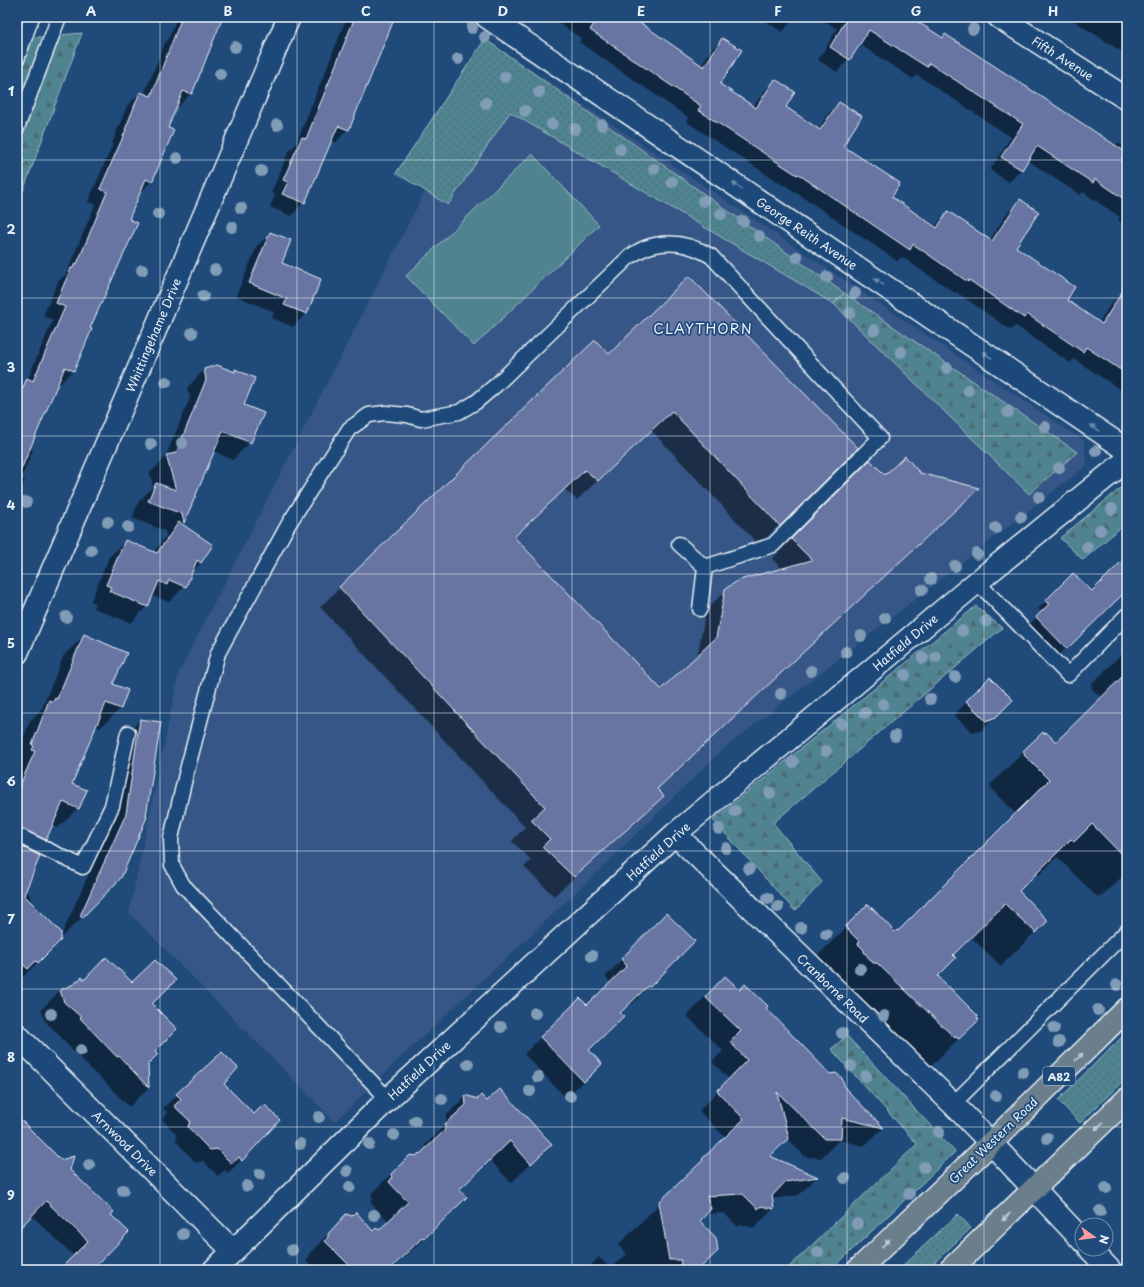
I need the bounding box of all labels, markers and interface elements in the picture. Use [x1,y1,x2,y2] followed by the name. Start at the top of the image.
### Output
[86,1,96,20] text: A
[224,1,233,20] text: B
[361,1,371,20] text: C
[498,1,508,20] text: D
[637,1,645,20] text: E
[774,1,782,20] text: F
[911,1,921,20] text: G
[1048,1,1058,20] text: H
[1029,31,1098,85] street label: Fifth Avenue
[8,81,14,100] text: 1
[732,182,742,190] one-way arrow
[753,192,862,274] street label: George Reith Avenue
[6,219,16,238] text: 2
[121,275,185,395] street label: Whittingehame Drive
[874,278,884,286] one-way arrow
[653,318,753,339] district label: CLAYTHORN
[982,351,992,359] one-way arrow
[7,357,16,376] text: 3
[1089,424,1100,432] one-way arrow
[7,495,16,514] text: 4
[869,609,941,675] street label: Hatfield Drive
[7,633,15,652] text: 5
[6,771,16,790] text: 6
[622,817,694,885] street label: Hatfield Drive
[7,909,15,928] text: 7
[793,949,873,1027] street label: Cranborne Road
[384,1036,454,1104] street label: Hatfield Drive
[7,1047,15,1066] text: 8
[1074,1052,1084,1061] one-way arrow
[1043,1067,1075,1085] road number: A82
[944,1093,1042,1187] street label: Great Western Road
[88,1106,162,1180] street label: Arnwood Drive
[1094,1121,1104,1131] one-way arrow
[7,1185,15,1204] text: 9
[1001,1212,1011,1222] one-way arrow
[1074,1217,1114,1257] north arrow
[1095,1233,1113,1246] text: N
[881,1238,891,1248] one-way arrow

